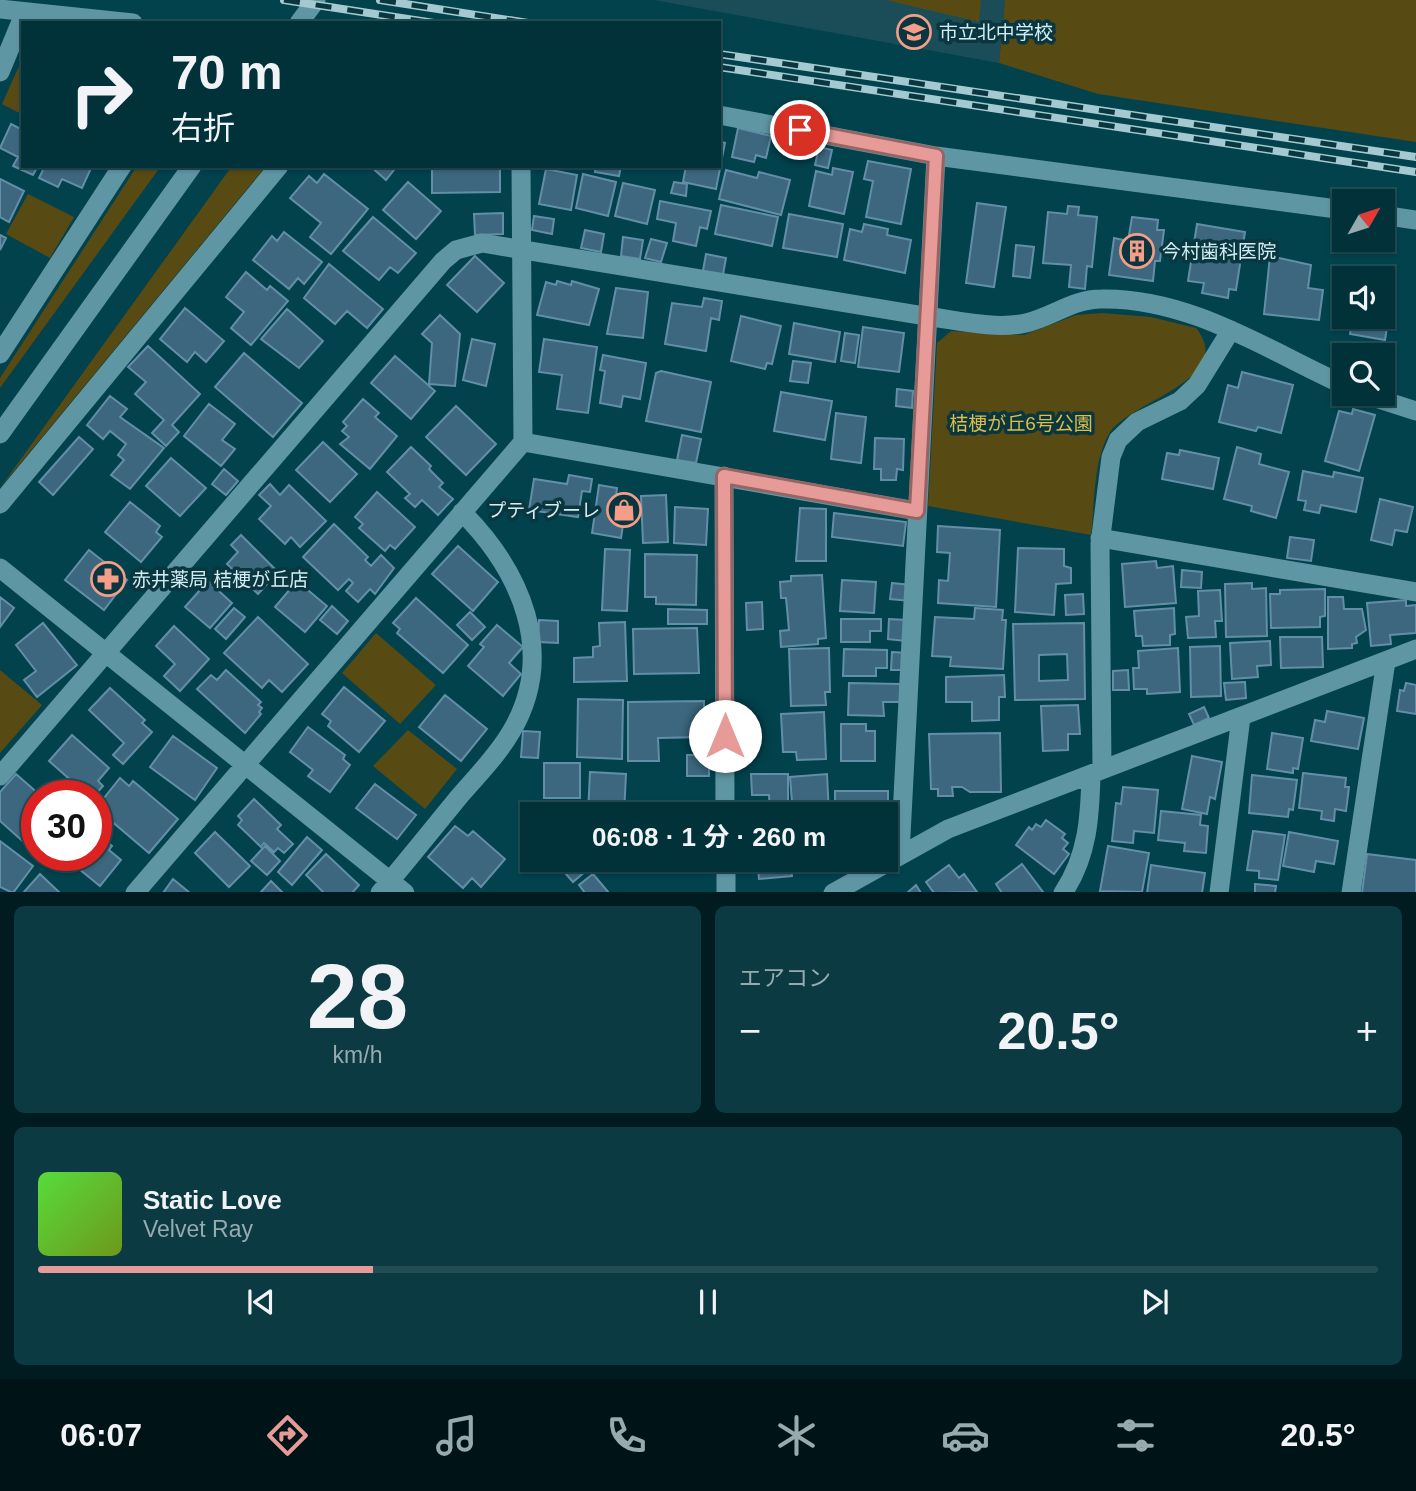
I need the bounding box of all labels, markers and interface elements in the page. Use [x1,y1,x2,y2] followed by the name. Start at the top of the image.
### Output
[895,13,933,51] school or university icon: 市立北中学校
[939,22,1053,43] place label: 市立北中学校
[171,45,283,99] text: 70 m
[56,49,147,140] icon: right
[770,100,830,160] pin
[171,110,235,146] text: 右折
[781,111,819,149] icon: arrive
[1332,189,1395,252] north arrow
[1332,189,1395,406] map controls
[1118,232,1156,270] building icon: 今村歯科医院
[1162,241,1276,262] place label: 今村歯科医院
[1332,266,1395,329] button: sound
[1332,343,1395,406] button: search
[949,413,1093,434] park label: 桔梗が丘6号公園
[605,491,643,529] shop icon: プティブーレ
[487,500,600,521] place label: プティブーレ
[89,560,127,598] pharmacy icon: 赤井薬局 桔梗が丘店
[132,569,308,590] place label: 赤井薬局 桔梗が丘店
[688,699,762,773] position arrow
[21,780,112,871] speed limit sign: 30
[592,822,826,852] text: 06:08 · 1 分 · 260 m
[307,946,408,1047] text: 28
[739,965,831,991] text: エアコン
[997,1002,1120,1060] text: 20.5°
[739,1010,761,1052] text: −
[1356,1010,1378,1052] text: +
[333,1042,382,1068] text: km/h
[143,1185,282,1215] text: Static Love
[143,1216,253,1242] text: Velvet Ray
[242,1283,280,1321] icon: previous
[689,1283,727,1321] icon: pause
[1136,1283,1174,1321] icon: next
[263,1411,312,1460] icon: directions
[432,1411,481,1460] icon: music
[602,1411,651,1460] icon: phone
[772,1411,821,1460] icon: climate
[941,1411,990,1460] icon: car
[1111,1411,1160,1460] icon: filters
[60,1417,142,1453] text: 06:07
[1281,1417,1356,1453] text: 20.5°

